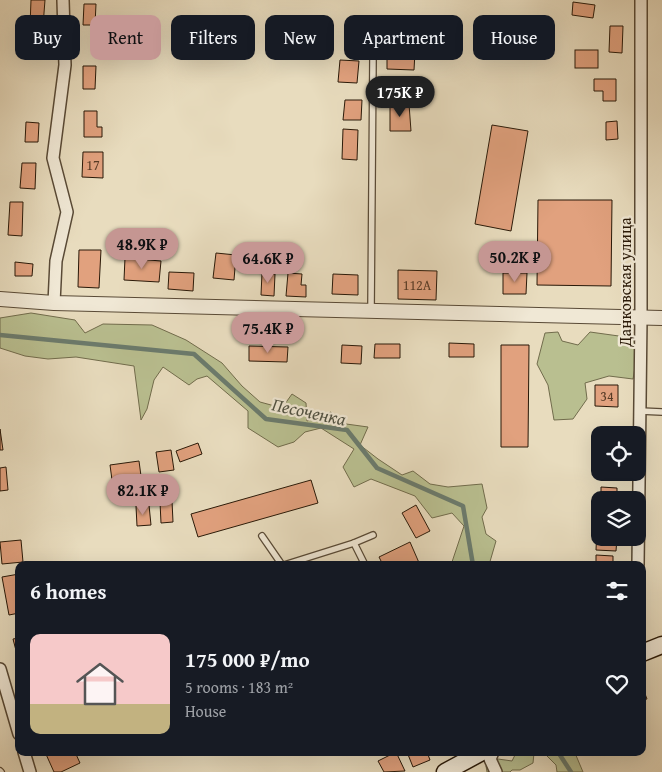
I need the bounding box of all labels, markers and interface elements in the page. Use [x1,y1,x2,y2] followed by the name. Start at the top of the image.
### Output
[15,15,80,60] chip: Buy
[90,15,161,60] chip: Rent
[171,15,255,60] chip: Filters
[265,15,334,60] chip: New
[344,15,463,60] chip: Apartment
[473,15,555,60] chip: House
[359,76,441,118] pin: 175K ₽
[377,80,423,104] text: 175K ₽
[86,155,100,175] house number: 17
[613,217,637,348] street label: Данковская улица
[96,228,188,270] pin: 48.9K ₽
[116,232,168,256] text: 48.9K ₽
[469,240,561,283] pin: 50.2K ₽
[222,242,314,284] pin: 64.6K ₽
[489,245,541,269] text: 50.2K ₽
[242,246,294,270] text: 64.6K ₽
[403,275,432,295] house number: 112А
[222,312,314,354] pin: 75.4K ₽
[242,316,294,340] text: 75.4K ₽
[600,386,614,406] house number: 34
[270,391,349,433] water label: Песоченка
[591,426,646,546] map controls
[591,426,646,481] button: locate
[97,474,189,516] pin: 82.1K ₽
[117,478,169,502] text: 82.1K ₽
[591,491,646,546] button: layers
[30,576,106,607] text: 6 homes
[603,577,631,605] icon: filters
[185,644,310,675] text: 175 000 ₽/mo
[70,654,130,714] icon: home
[603,670,631,698] icon: heart
[185,675,293,699] text: 5 rooms · 183 m²
[185,699,226,723] text: House

